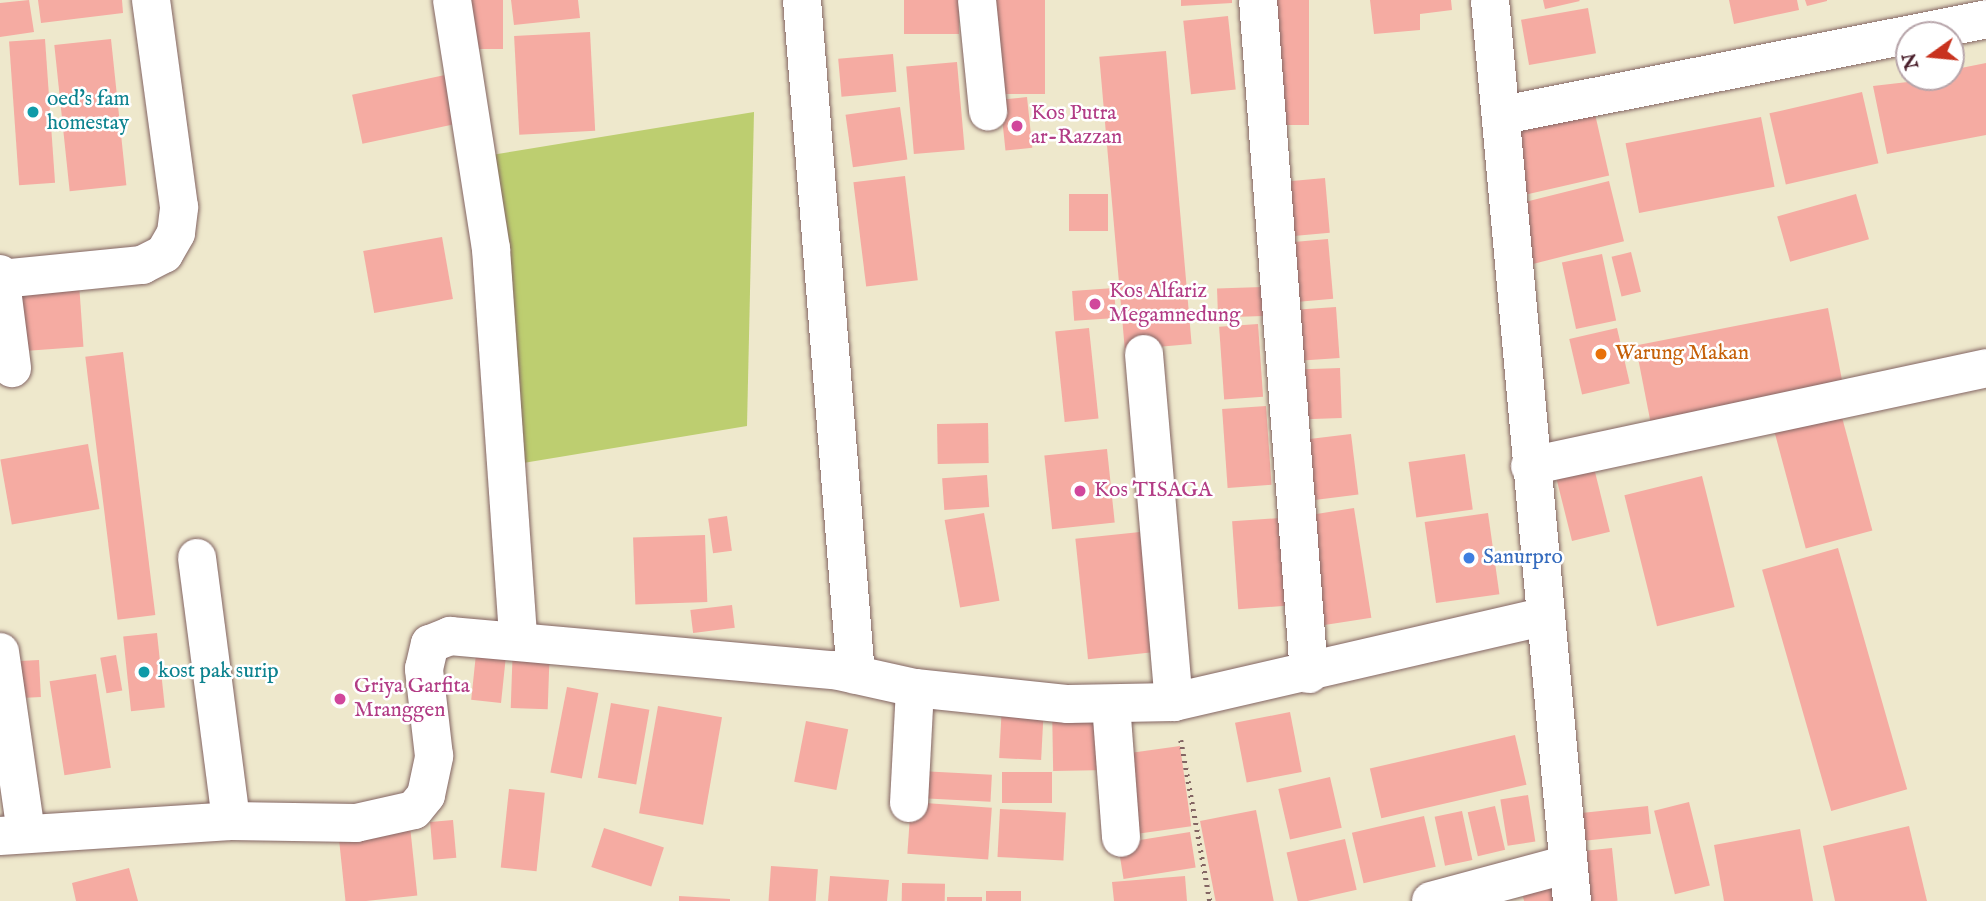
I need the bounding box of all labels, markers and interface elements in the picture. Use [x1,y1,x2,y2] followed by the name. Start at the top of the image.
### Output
[1895,21,1965,91] north arrow
[1898,50,1925,72] text: N
[47,87,130,137] place label: oed's fam homestay
[1031,101,1122,151] place label: Kos Putra ar-Razzan
[25,104,41,120] marker: oed's fam homestay
[1009,118,1025,134] marker: Kos Putra ar-Razzan
[1109,279,1240,329] place label: Kos Alfariz Megamnedung
[1087,296,1103,312] marker: Kos Alfariz Megamnedung
[1615,341,1749,367] place label: Warung Makan
[1593,346,1609,362] marker: Warung Makan
[1094,478,1212,504] place label: Kos TISAGA
[1072,483,1088,499] marker: Kos TISAGA
[1483,545,1563,571] place label: Sanurpro
[1461,550,1477,566] marker: Sanurpro
[158,659,279,685] place label: kost pak surip
[136,664,152,680] marker: kost pak surip
[354,674,470,724] place label: Griya Garfita Mranggen
[332,691,348,707] marker: Griya Garfita Mranggen

